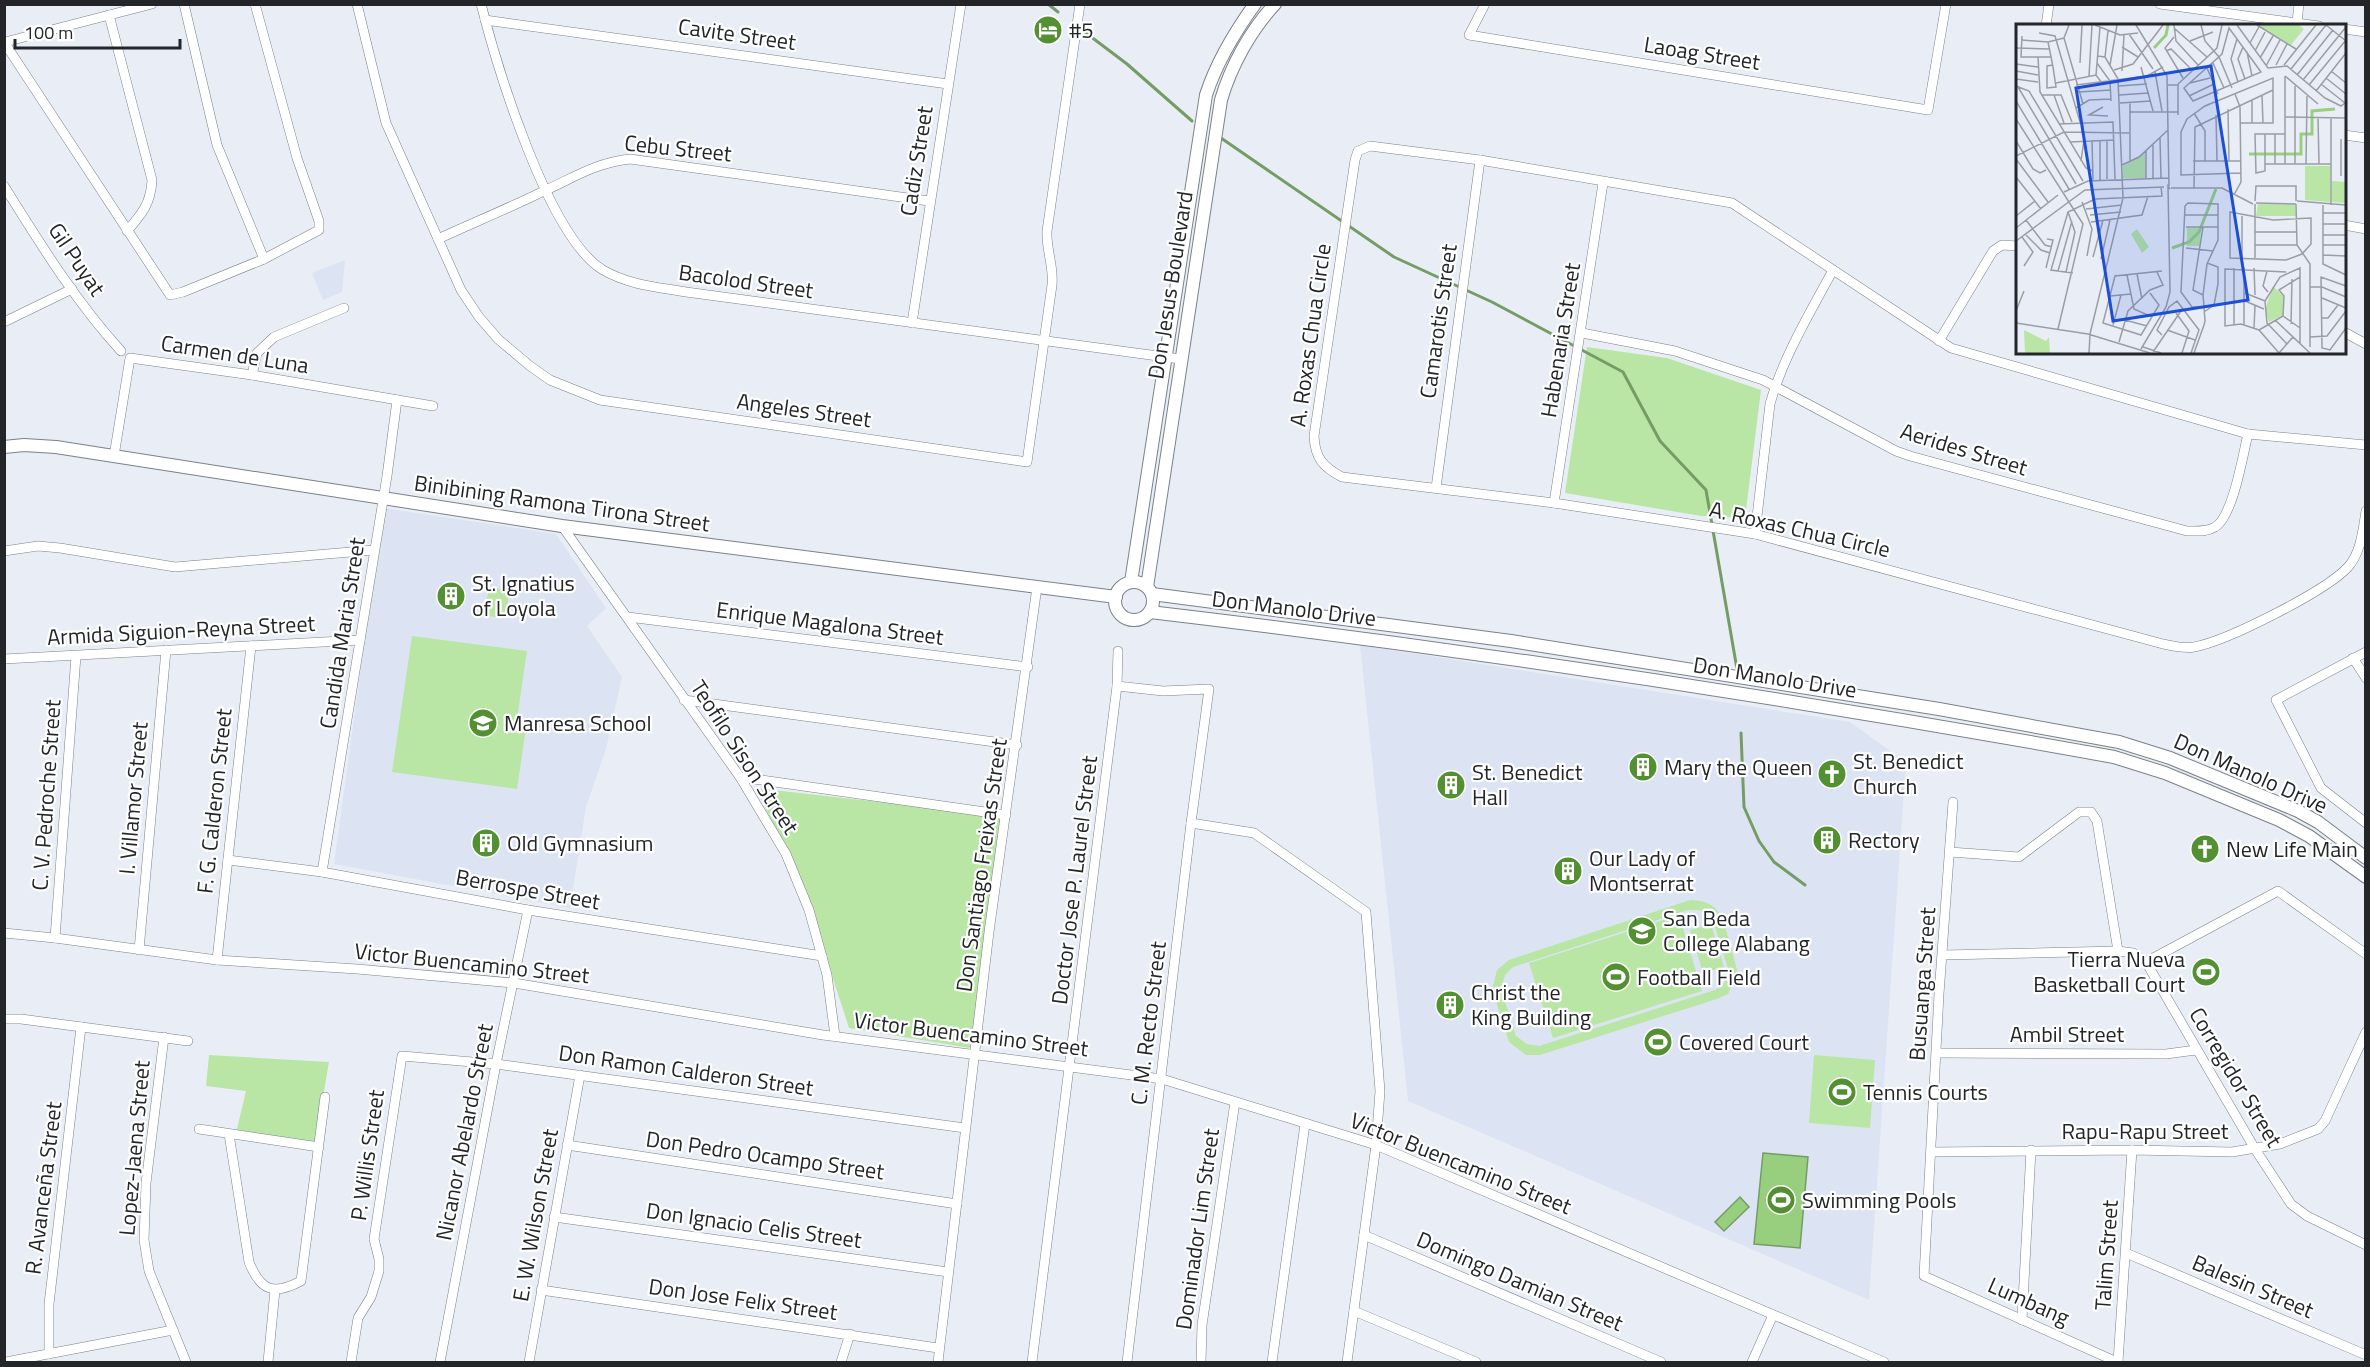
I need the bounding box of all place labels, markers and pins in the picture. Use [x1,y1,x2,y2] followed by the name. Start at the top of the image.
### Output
[1069,13,1094,47] place label: #5
[1032,14,1064,46] hotel icon: #5
[472,566,575,625] place label: St. Ignatius of Loyola
[435,580,467,612] building icon: St. Ignatius of Loyola
[504,706,652,740] place label: Manresa School
[467,707,499,739] school or university icon: Manresa School
[1853,744,1964,803] place label: St. Benedict Church
[1664,750,1812,784] place label: Mary the Queen
[1627,751,1659,783] building icon: Mary the Queen
[1472,755,1583,814] place label: St. Benedict Hall
[1816,758,1848,790] church icon: St. Benedict Church
[1435,769,1467,801] building icon: St. Benedict Hall
[1848,823,1920,857] place label: Rectory
[1811,824,1843,856] building icon: Rectory
[507,826,653,860] place label: Old Gymnasium
[470,827,502,859] building icon: Old Gymnasium
[2226,832,2358,866] place label: New Life Main
[2189,833,2221,865] church icon: New Life Main
[1589,841,1696,900] place label: Our Lady of Montserrat
[1552,855,1584,887] building icon: Our Lady of Montserrat
[1663,901,1810,960] place label: San Beda College Alabang
[1626,915,1658,947] school or university icon: San Beda College Alabang
[2033,942,2185,1001] place label: Tierra Nueva Basketball Court
[2190,956,2222,988] sports icon: Tierra Nueva Basketball Court
[1637,960,1761,994] place label: Football Field
[1600,961,1632,993] sports icon: Football Field
[1471,975,1591,1034] place label: Christ the King Building
[1434,989,1466,1021] building icon: Christ the King Building
[1679,1025,1809,1059] place label: Covered Court
[1642,1026,1674,1058] sports icon: Covered Court
[1863,1075,1988,1109] place label: Tennis Courts
[1826,1076,1858,1108] sports icon: Tennis Courts
[1802,1183,1956,1217] place label: Swimming Pools
[1765,1184,1797,1216] sports icon: Swimming Pools

